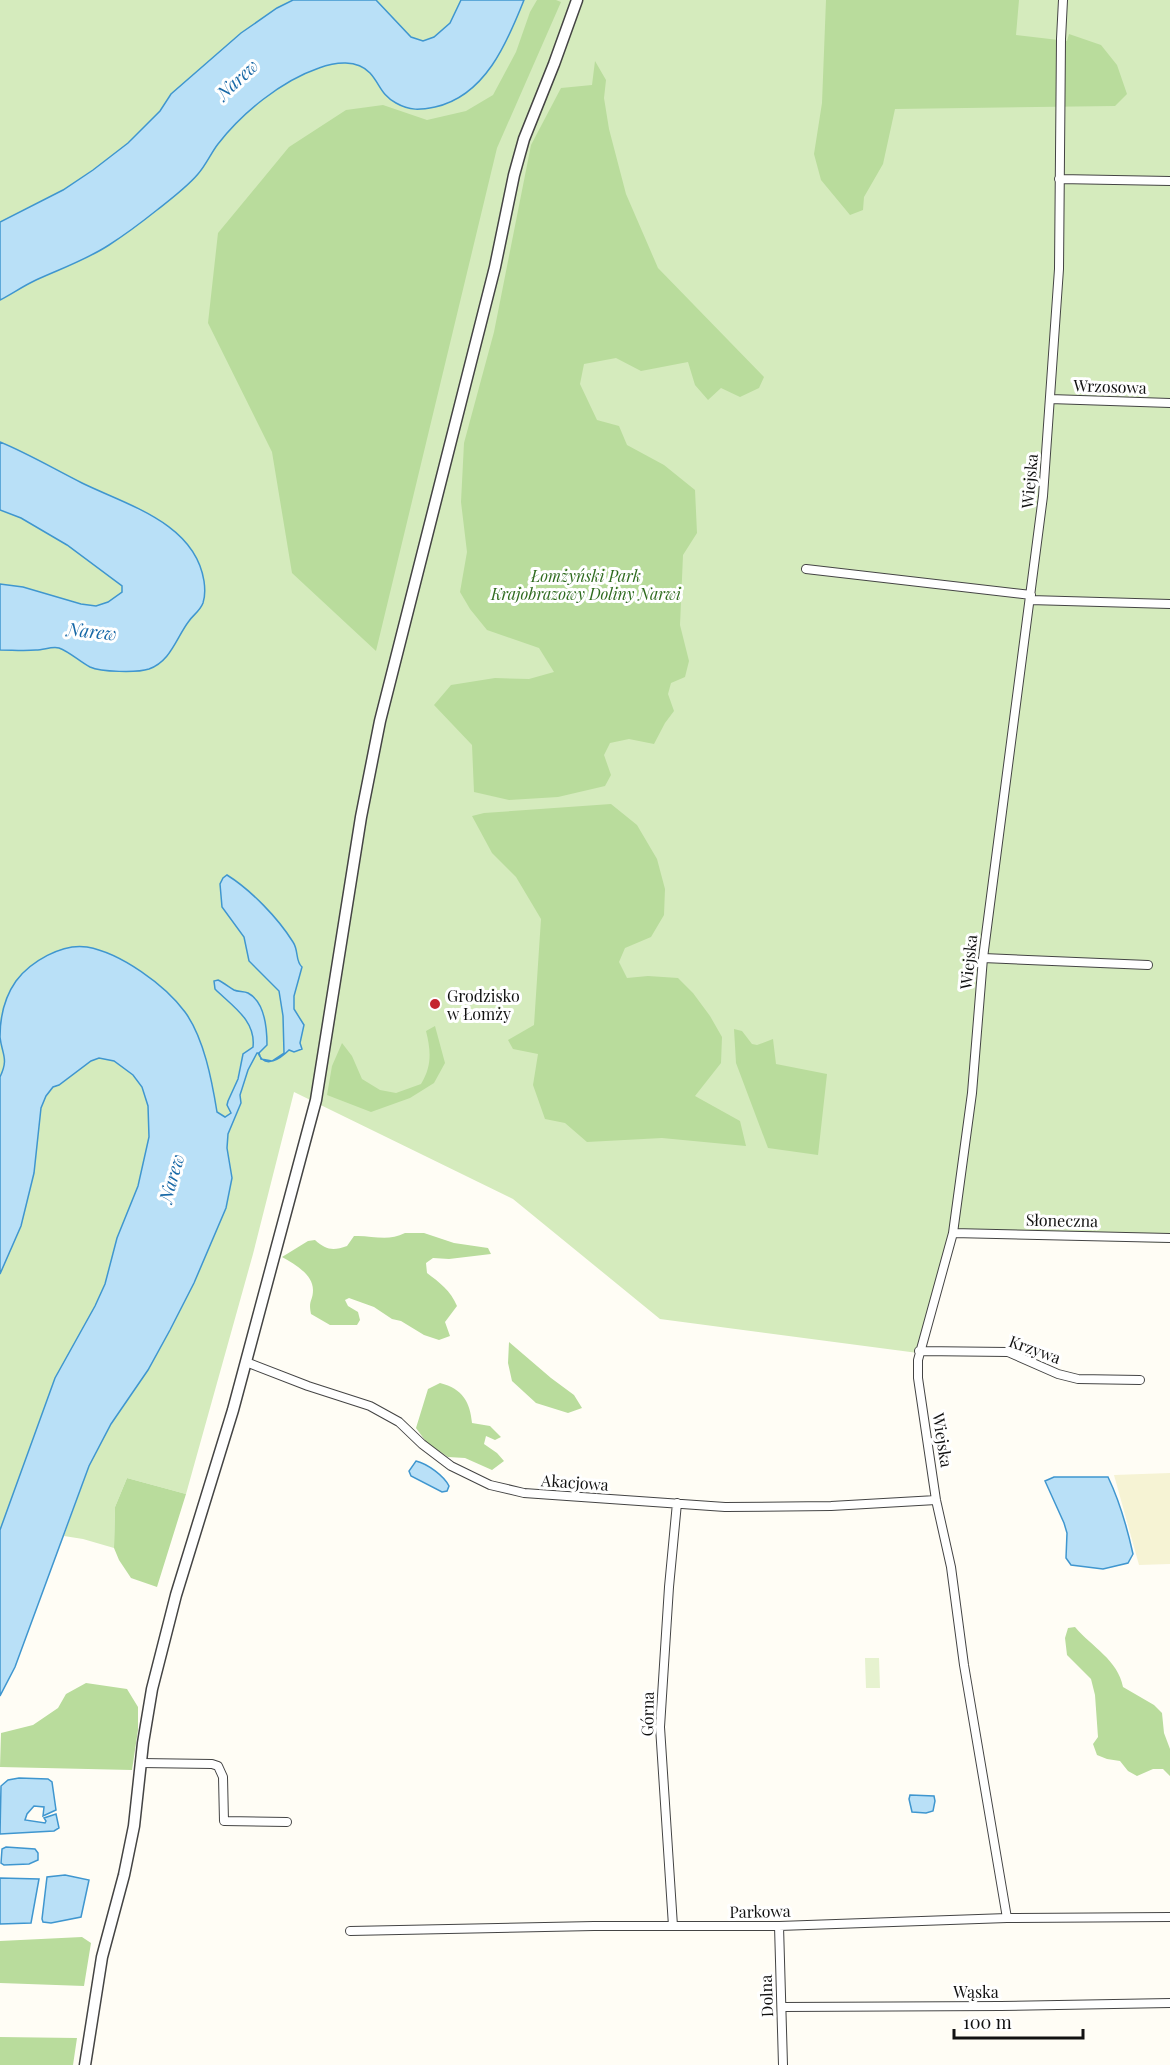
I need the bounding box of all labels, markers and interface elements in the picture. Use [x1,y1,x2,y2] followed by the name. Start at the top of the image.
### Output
[209,53,263,106] water label: Narew
[1072,374,1147,398] street label: Wrzosowa
[1016,453,1042,510] street label: Wiejska
[490,565,682,604] park label: Łomżyński Park Krajobrazowy Doliny Narwi
[64,616,118,646] water label: Narew
[955,934,981,991] street label: Wiejska
[447,985,520,1024] place label: Grodzisko w Łomży
[428,997,442,1011] marker: Grodzisko w Łomży
[152,1151,189,1207] water label: Narew
[1026,1209,1098,1231] street label: Słoneczna
[1006,1330,1064,1368] street label: Krzywa
[928,1410,958,1469] street label: Wiejska
[540,1469,609,1495] street label: Akacjowa
[636,1691,658,1737] street label: Górna
[729,1900,791,1922] street label: Parkowa
[755,1974,777,2017] street label: Dolna
[952,1981,999,2002] street label: Wąska
[954,2002,1083,2040] scale bar
[963,2010,1012,2034] text: 100 m

